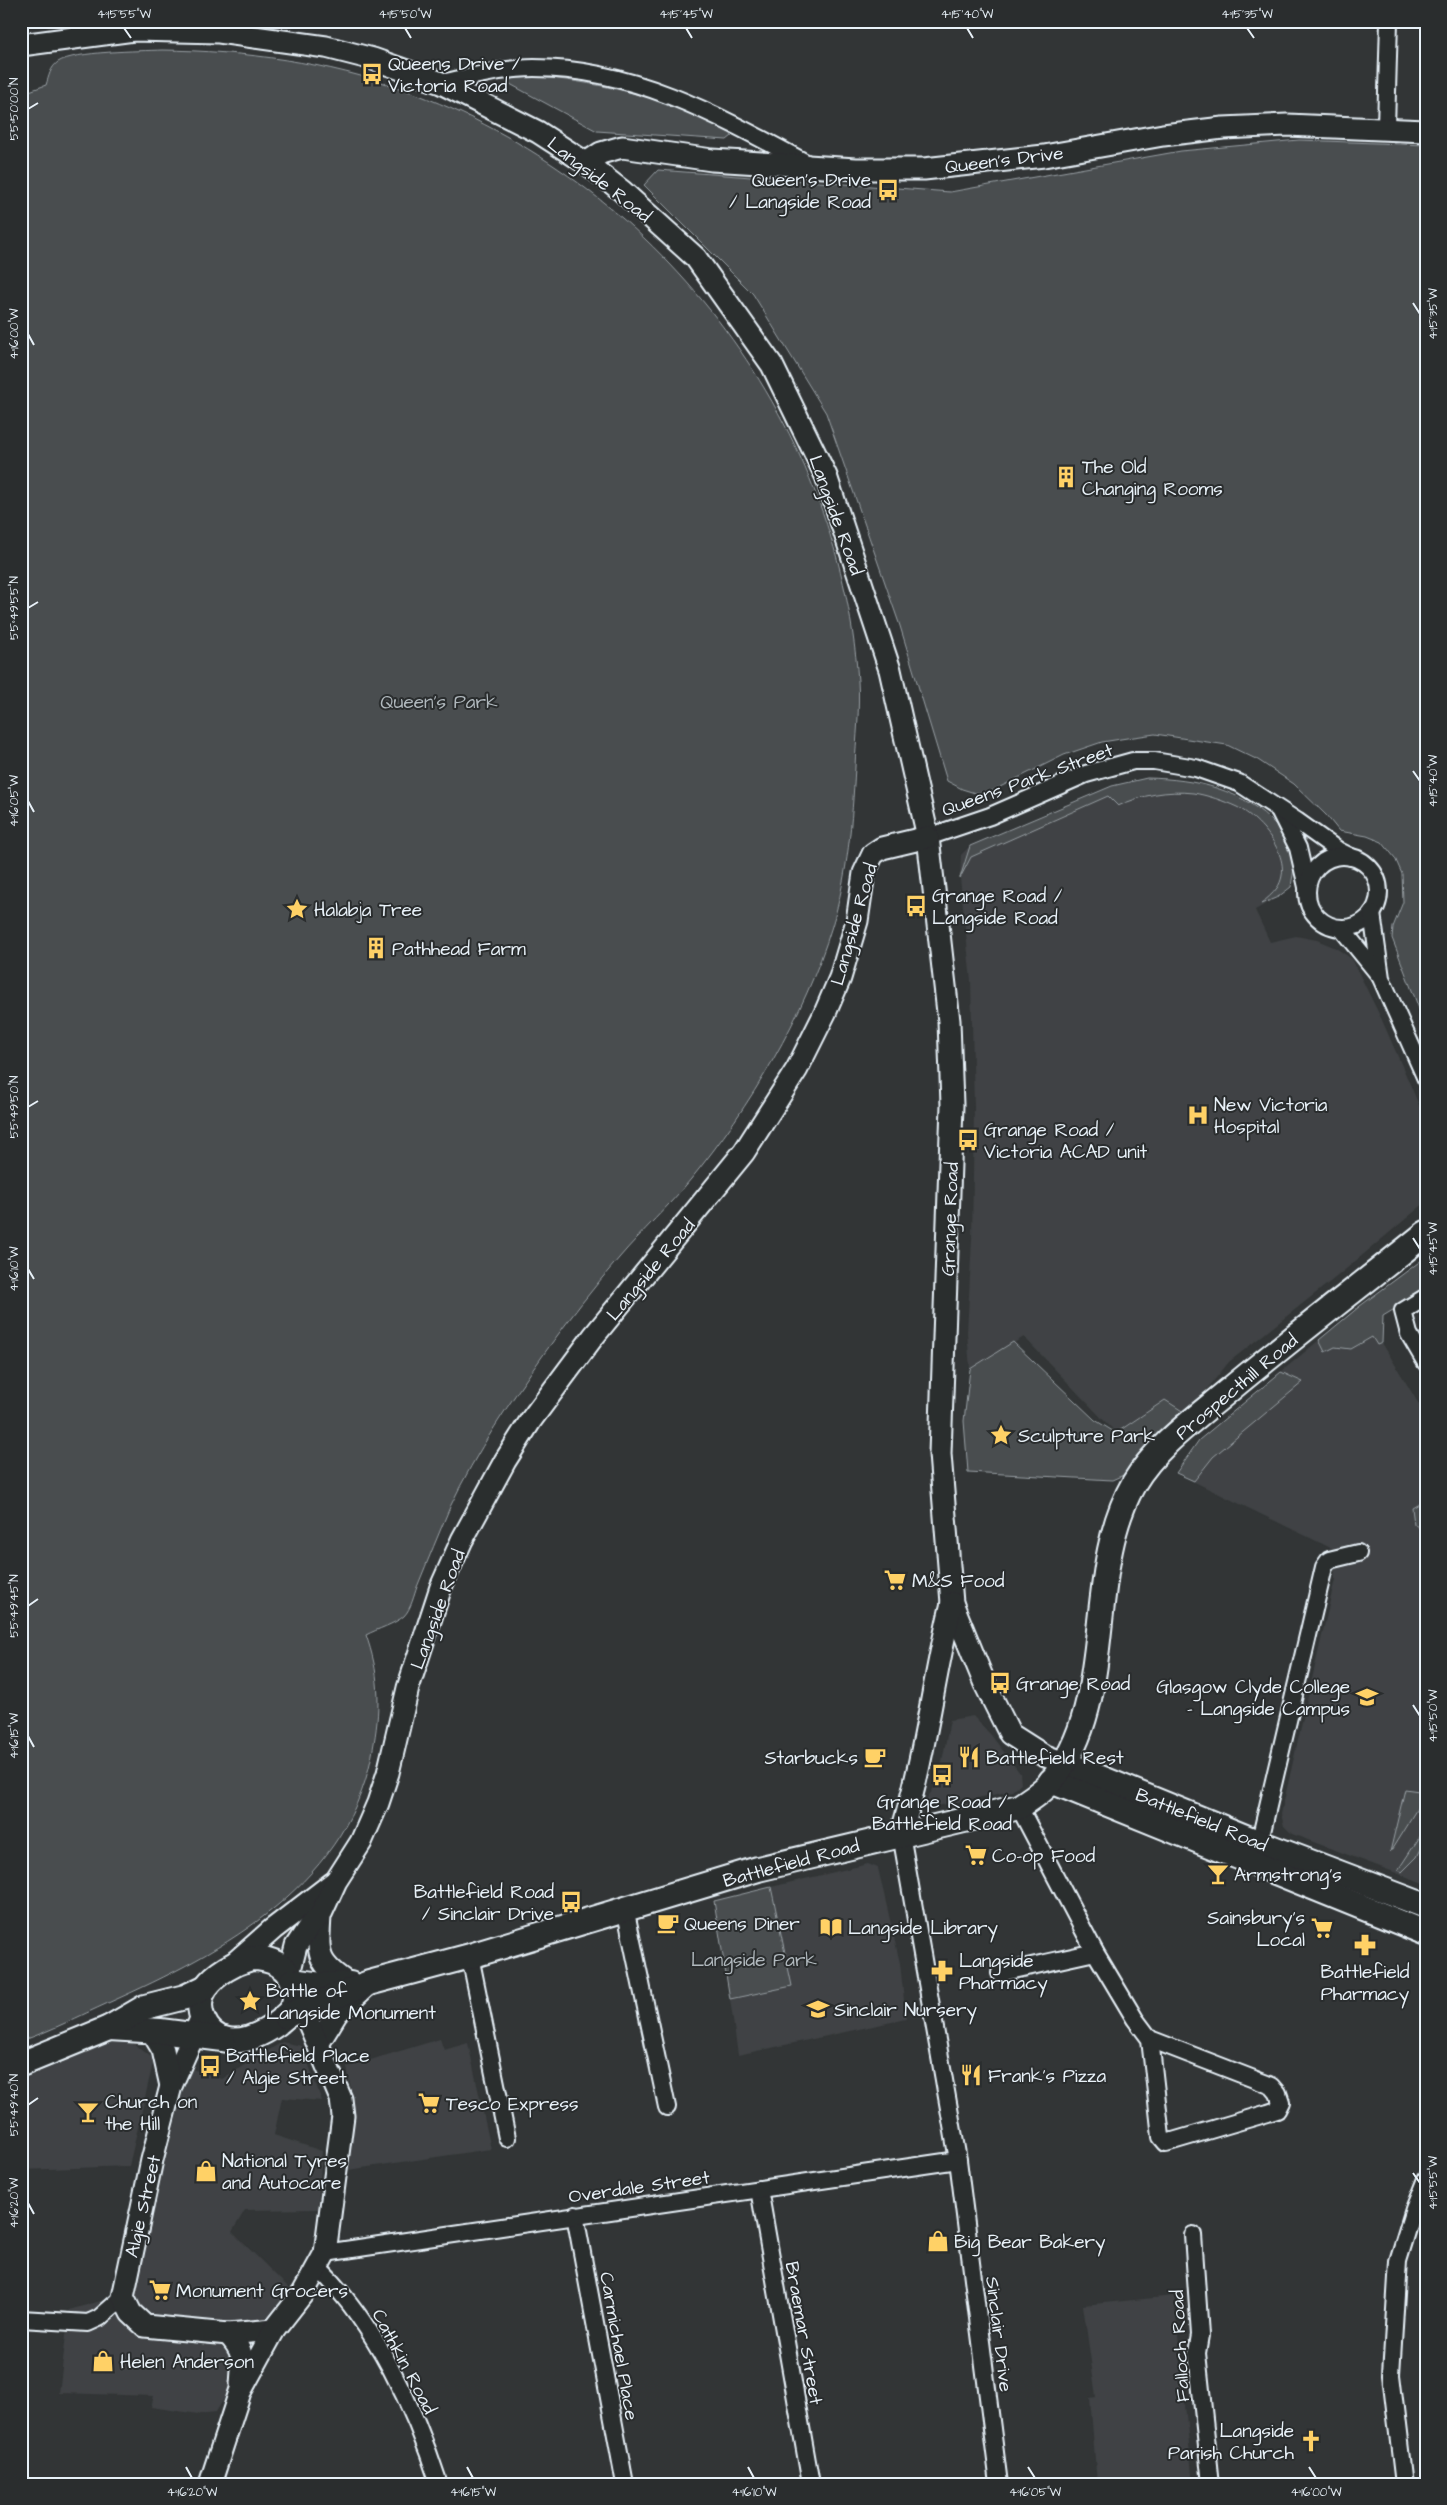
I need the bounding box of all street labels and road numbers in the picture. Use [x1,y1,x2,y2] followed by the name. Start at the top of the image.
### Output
[541,131,657,230] street label: Langside Road
[943,140,1065,181] street label: Queen's Drive
[800,452,870,580] street label: Langside Road
[938,737,1117,824] street label: Queens Park Street
[824,860,886,989] street label: Langside Road
[935,1161,967,1277] street label: Grange Road
[600,1213,703,1327] street label: Langside Road
[1170,1328,1304,1447] street label: Prospecthill Road
[404,1546,474,1674] street label: Langside Road
[1131,1782,1272,1859] street label: Battlefield Road
[720,1832,863,1895] street label: Battlefield Road
[119,2152,169,2260] street label: Algie Street
[567,2164,712,2211] street label: Overdale Street
[778,2259,829,2407] street label: Braemar Street
[592,2270,645,2423] street label: Carmichael Place
[978,2275,1019,2393] street label: Sinclair Drive
[1164,2289,1197,2403] street label: Falloch Road
[365,2304,443,2419] street label: Cathkin Road

